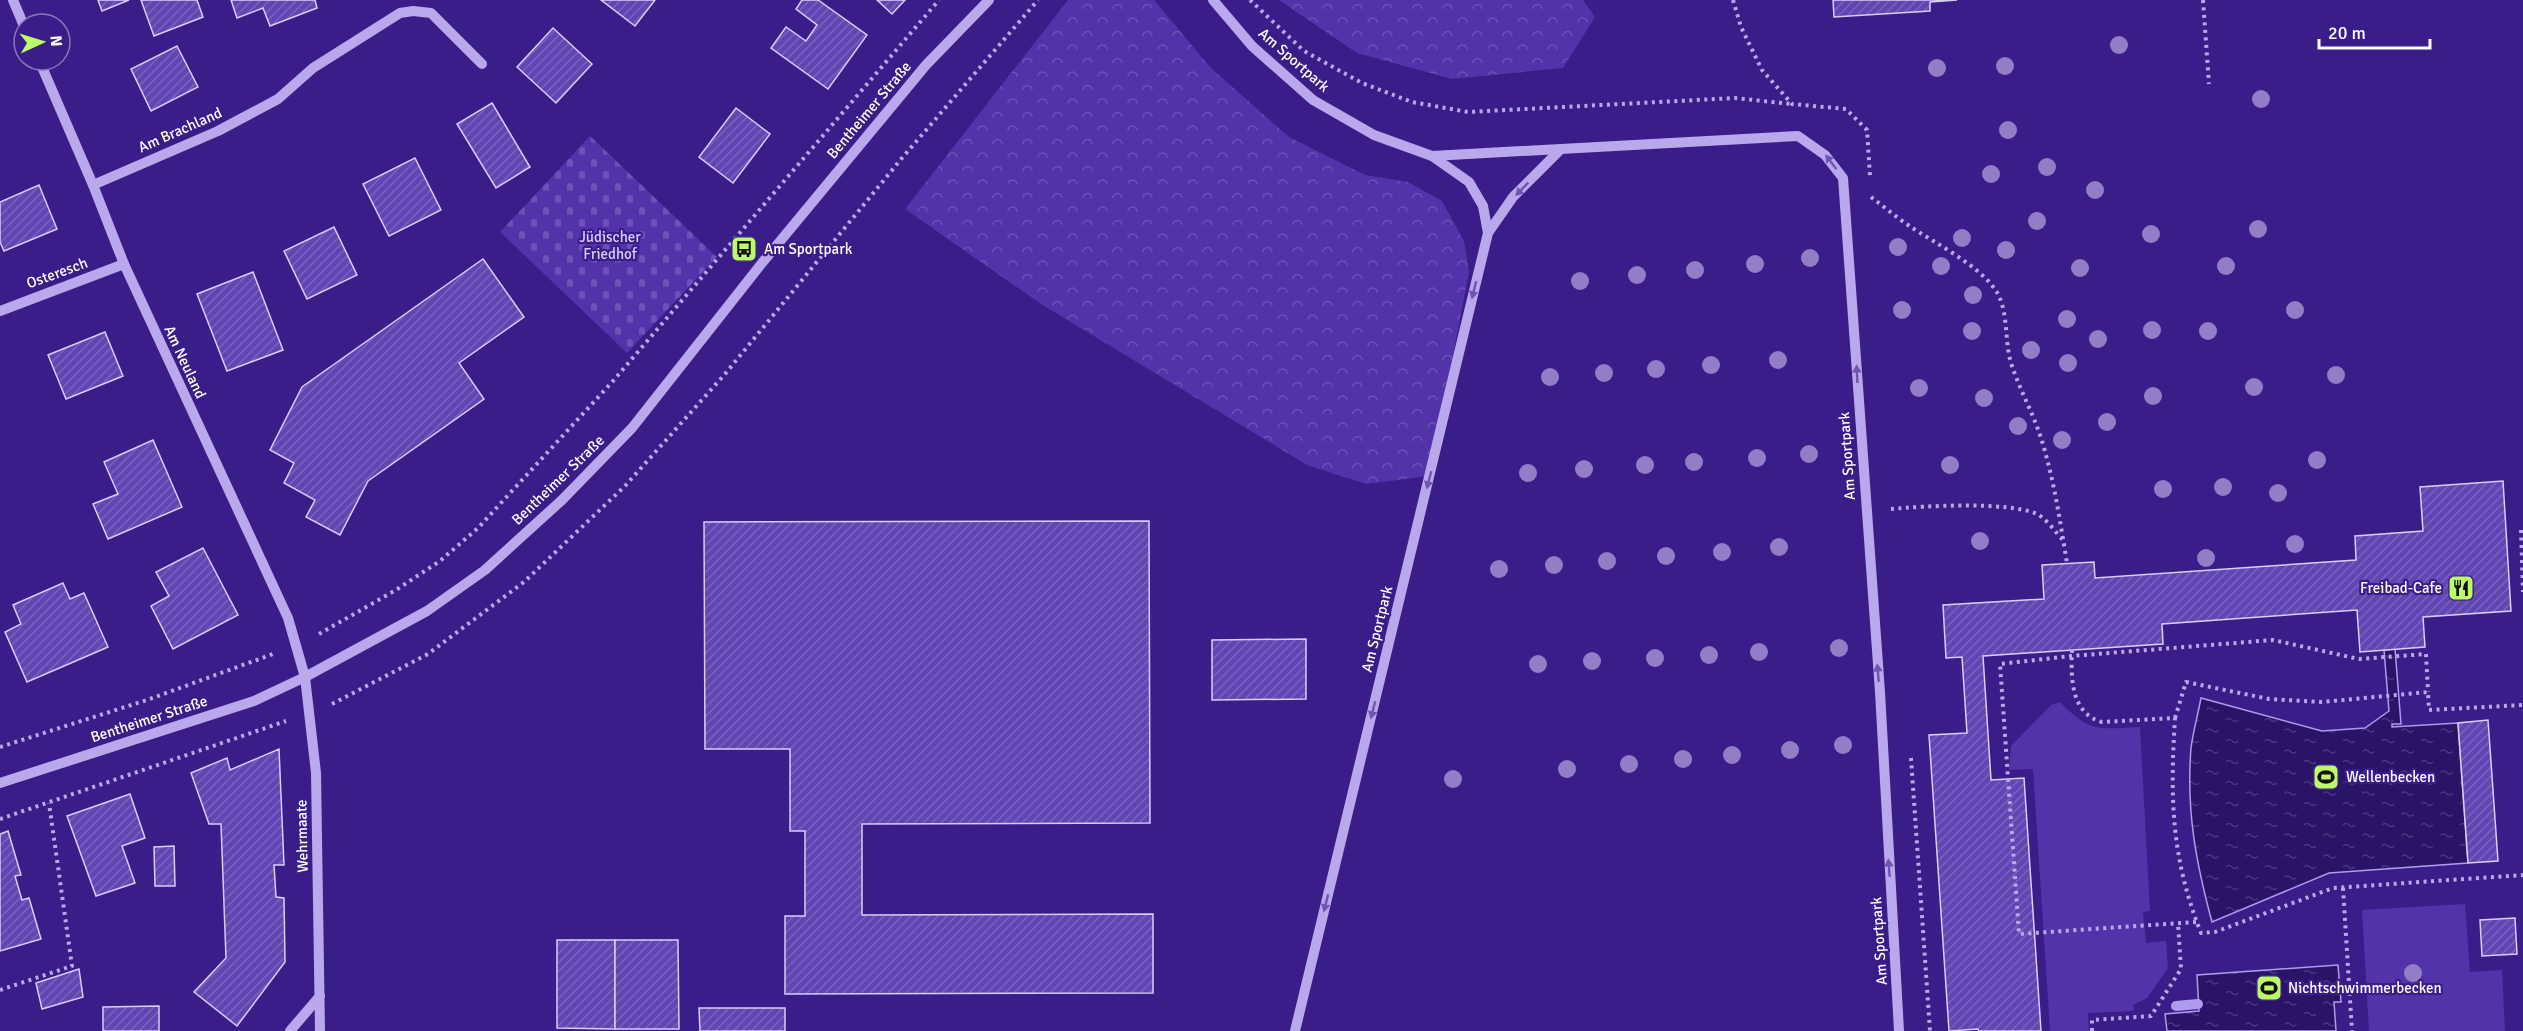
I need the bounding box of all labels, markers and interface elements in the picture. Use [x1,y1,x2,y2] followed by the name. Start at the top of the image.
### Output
[12,12,72,72] north arrow
[2319,12,2430,50] scale bar
[2328,22,2366,44] text: 20 m
[1255,24,1334,96] street label: Am Sportpark
[46,35,66,47] text: N
[823,58,915,162] street label: Bentheimer Straße
[135,104,225,156] street label: Am Brachland
[1826,155,1838,170] one-way arrow
[1515,181,1529,195] one-way arrow
[579,228,641,263] park label: Jüdischer Friedhof
[729,234,759,264] bus stop icon: Am Sportpark
[764,240,853,258] place label: Am Sportpark
[24,254,90,292] street label: Osteresch
[1469,281,1479,299] one-way arrow
[160,323,210,401] street label: Am Neuland
[1852,364,1862,383] one-way arrow
[1835,411,1859,501] street label: Am Sportpark
[508,431,608,529] street label: Bentheimer Straße
[1423,470,1433,489] one-way arrow
[2446,573,2476,603] restaurant icon: Freibad-Cafe
[2360,579,2442,597] place label: Freibad-Cafe
[1358,584,1397,674] street label: Am Sportpark
[1873,664,1883,683] one-way arrow
[88,692,210,746] street label: Bentheimer Straße
[1368,701,1378,719] one-way arrow
[2311,762,2341,792] sports icon: Wellenbecken
[2346,768,2435,786] place label: Wellenbecken
[292,799,312,873] street label: Wehrmaate
[1885,858,1894,877] one-way arrow
[1321,894,1331,913] one-way arrow
[1867,896,1891,986] street label: Am Sportpark
[2254,973,2284,1003] sports icon: Nichtschwimmerbecken
[2288,979,2442,997] place label: Nichtschwimmerbecken

